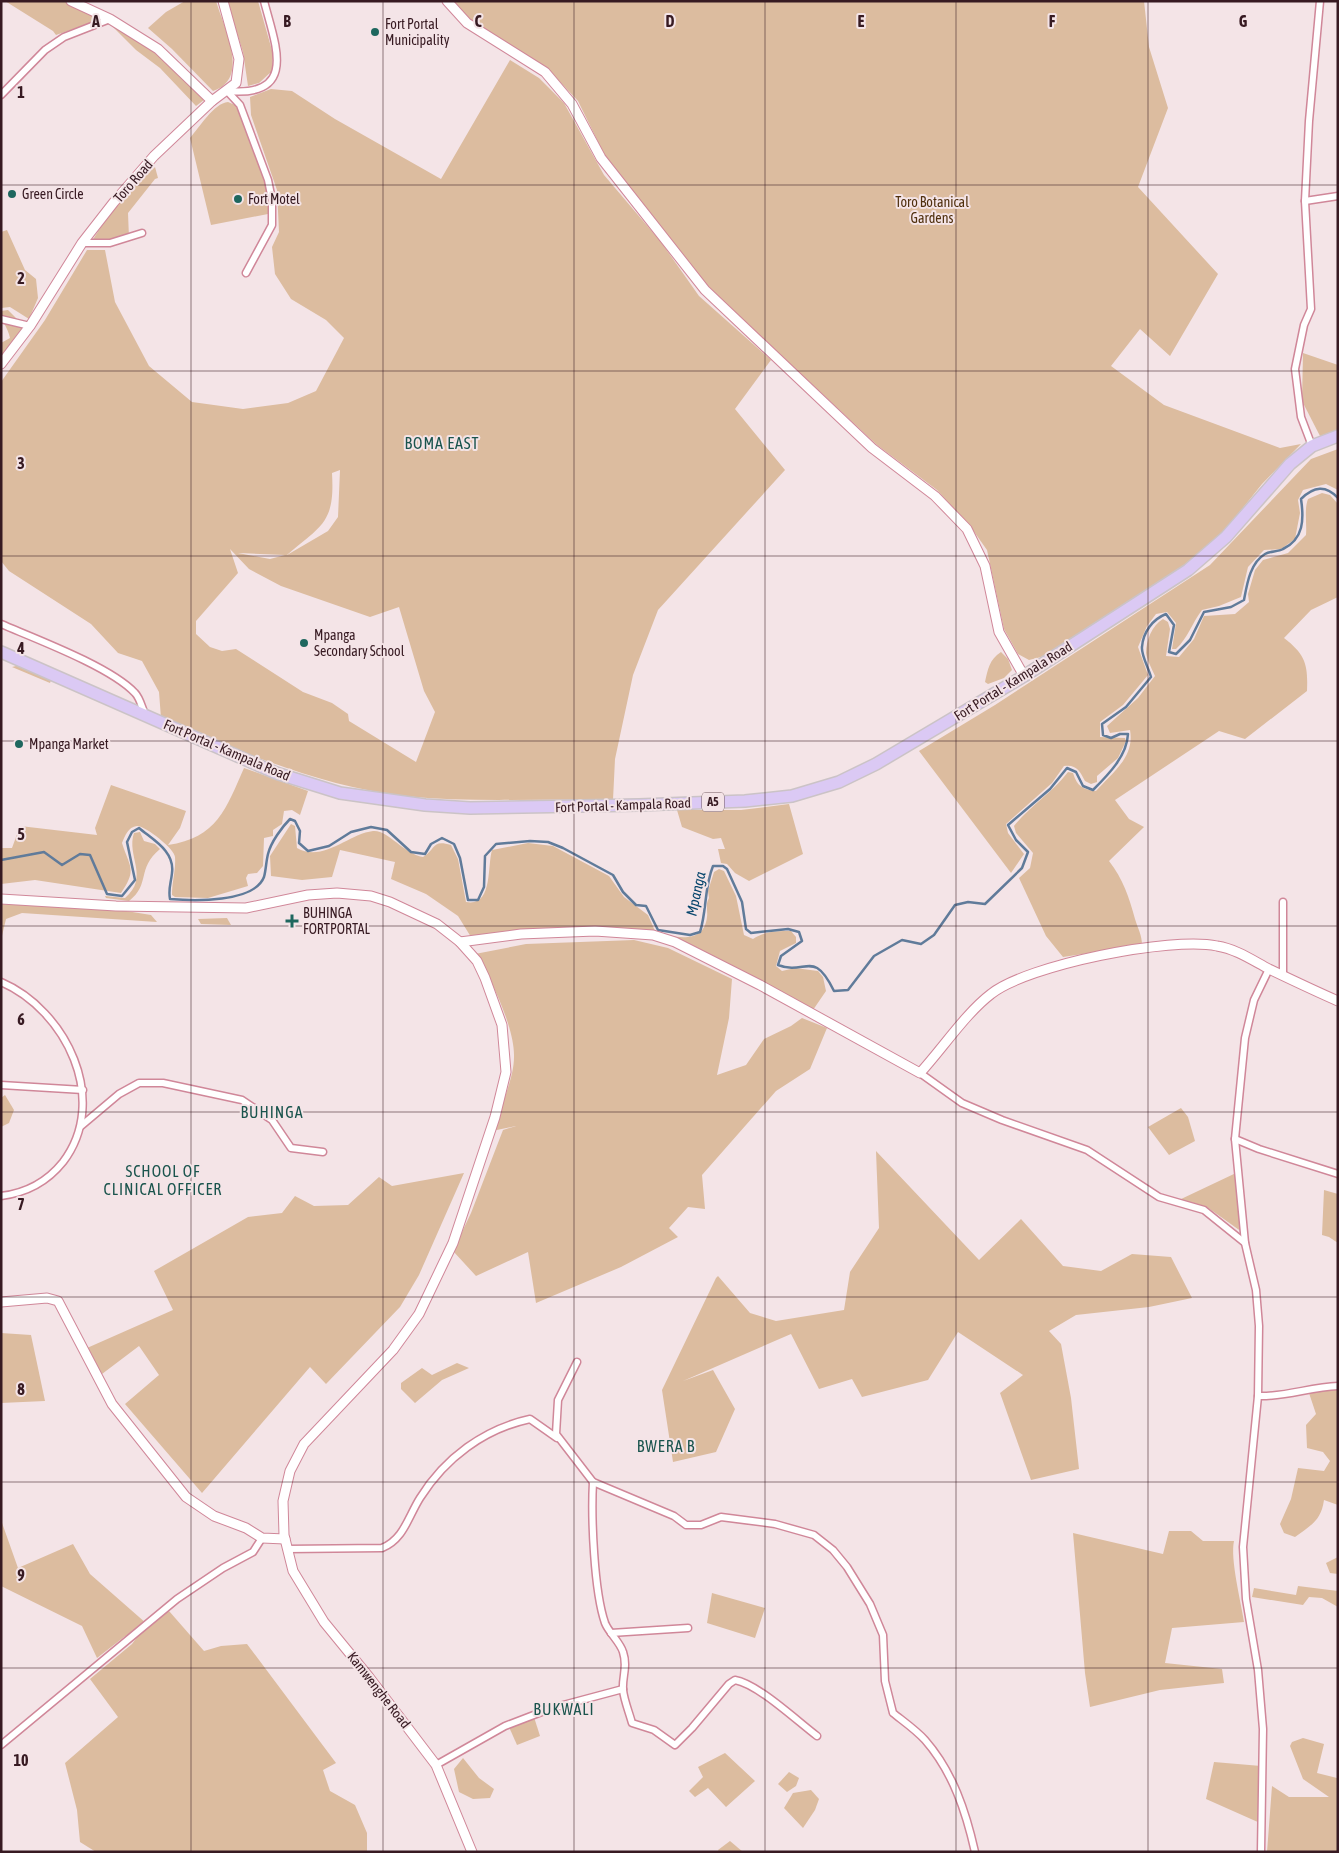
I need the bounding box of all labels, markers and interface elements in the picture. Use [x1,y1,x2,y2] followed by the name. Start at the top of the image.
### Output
[91,12,100,30] text: A
[283,12,291,30] text: B
[474,12,482,30] text: C
[666,12,675,30] text: D
[858,12,865,30] text: E
[1049,12,1056,30] text: F
[1239,12,1248,30] text: G
[385,16,450,48] place label: Fort Portal Municipality
[369,26,381,38] marker: Fort Portal Municipality
[17,83,25,101] text: 1
[110,156,156,206] street label: Toro Road
[22,186,84,202] place label: Green Circle
[6,188,18,200] marker: Green Circle
[248,191,300,207] place label: Fort Motel
[232,193,244,205] marker: Fort Motel
[895,194,969,226] park label: Toro Botanical Gardens
[17,269,25,287] text: 2
[404,434,480,452] district label: BOMA EAST
[17,454,25,472] text: 3
[314,627,405,659] place label: Mpanga Secondary School
[298,637,310,649] marker: Mpanga Secondary School
[951,638,1075,724] street label: Fort Portal - Kampala Road
[16,639,25,657] text: 4
[161,716,293,784] street label: Fort Portal - Kampala Road
[29,736,109,752] place label: Mpanga Market
[13,738,25,750] marker: Mpanga Market
[702,792,724,812] road number: A5
[555,795,691,815] street label: Fort Portal - Kampala Road
[17,825,25,843] text: 5
[683,870,709,918] water label: Mpanga
[303,905,370,937] place label: BUHINGA FORTPORTAL
[285,914,299,928] marker: BUHINGA FORTPORTAL
[17,1010,25,1028] text: 6
[240,1103,304,1121] district label: BUHINGA
[104,1162,222,1198] district label: SCHOOL OF CLINICAL OFFICER
[17,1195,25,1213] text: 7
[17,1380,25,1398] text: 8
[637,1437,695,1455] district label: BWERA B
[17,1566,25,1584] text: 9
[344,1649,414,1731] street label: Kamwenghe Road
[533,1700,595,1718] district label: BUKWALI
[13,1751,29,1769] text: 10

